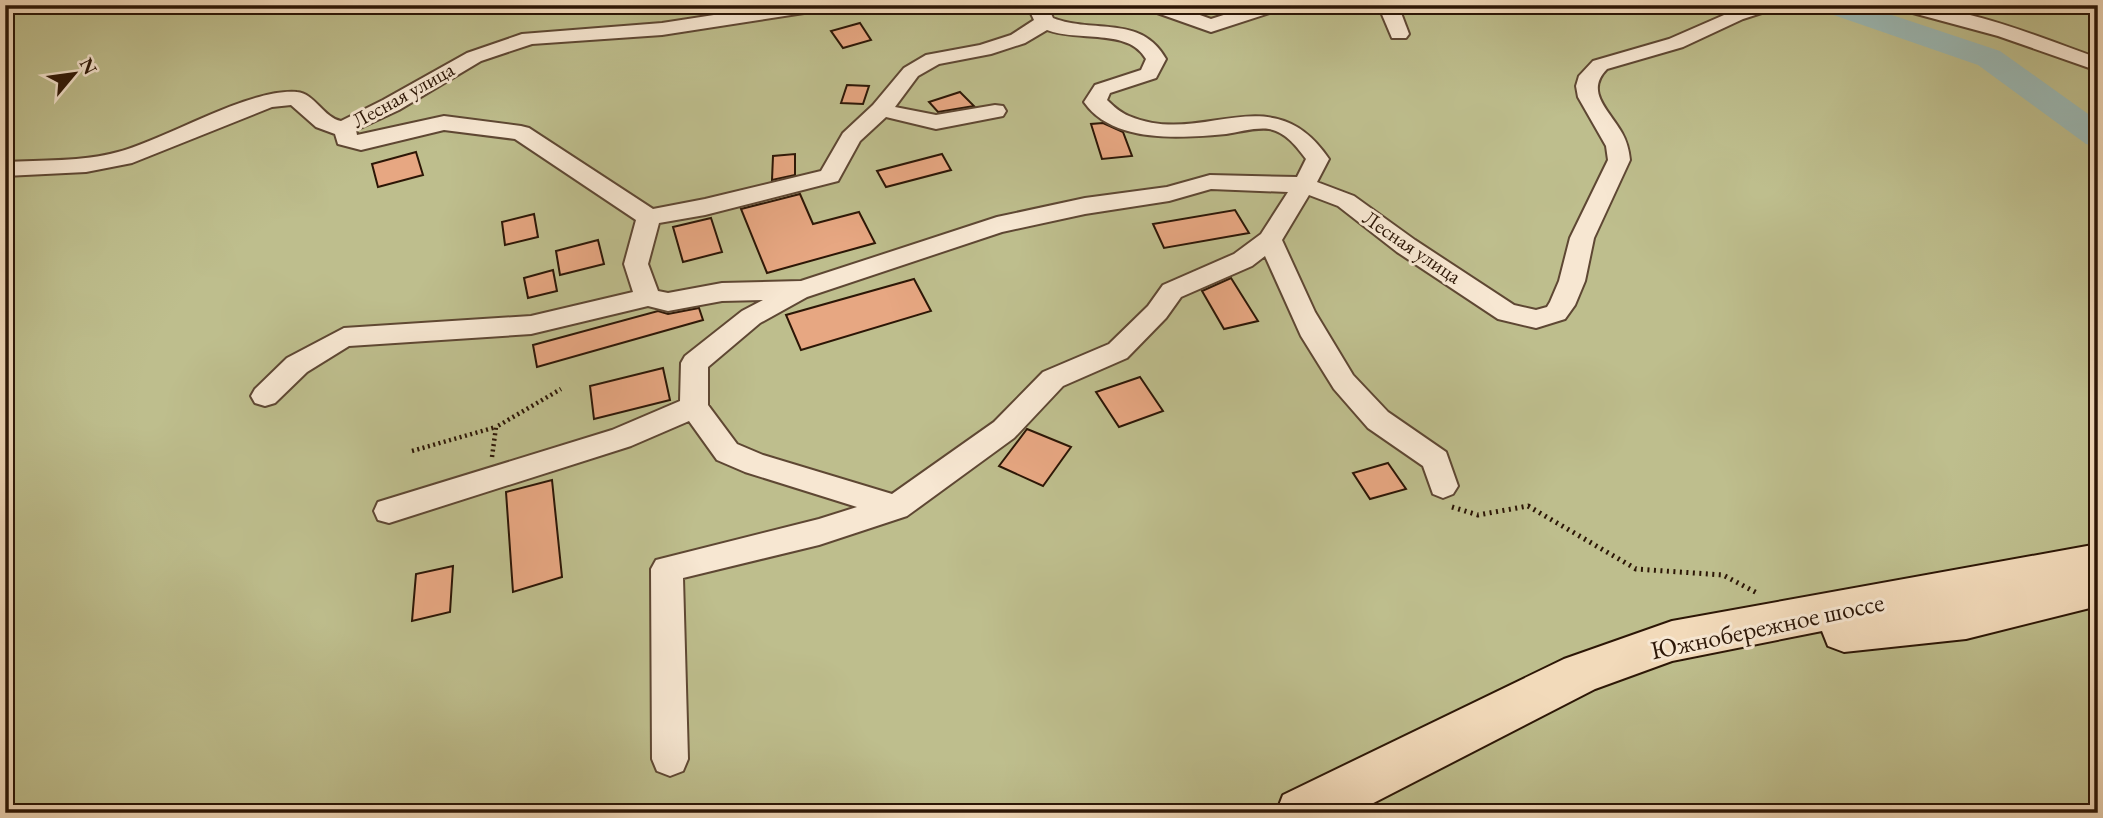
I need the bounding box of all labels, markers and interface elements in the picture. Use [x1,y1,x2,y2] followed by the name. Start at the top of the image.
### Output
[38,38,108,108] north arrow
[74,53,103,79] text: N
[347,55,459,134] street label: Лесная улица
[1358,204,1467,290] street label: Лесная улица
[1647,585,1887,667] street label: Южнобережное шоссе

